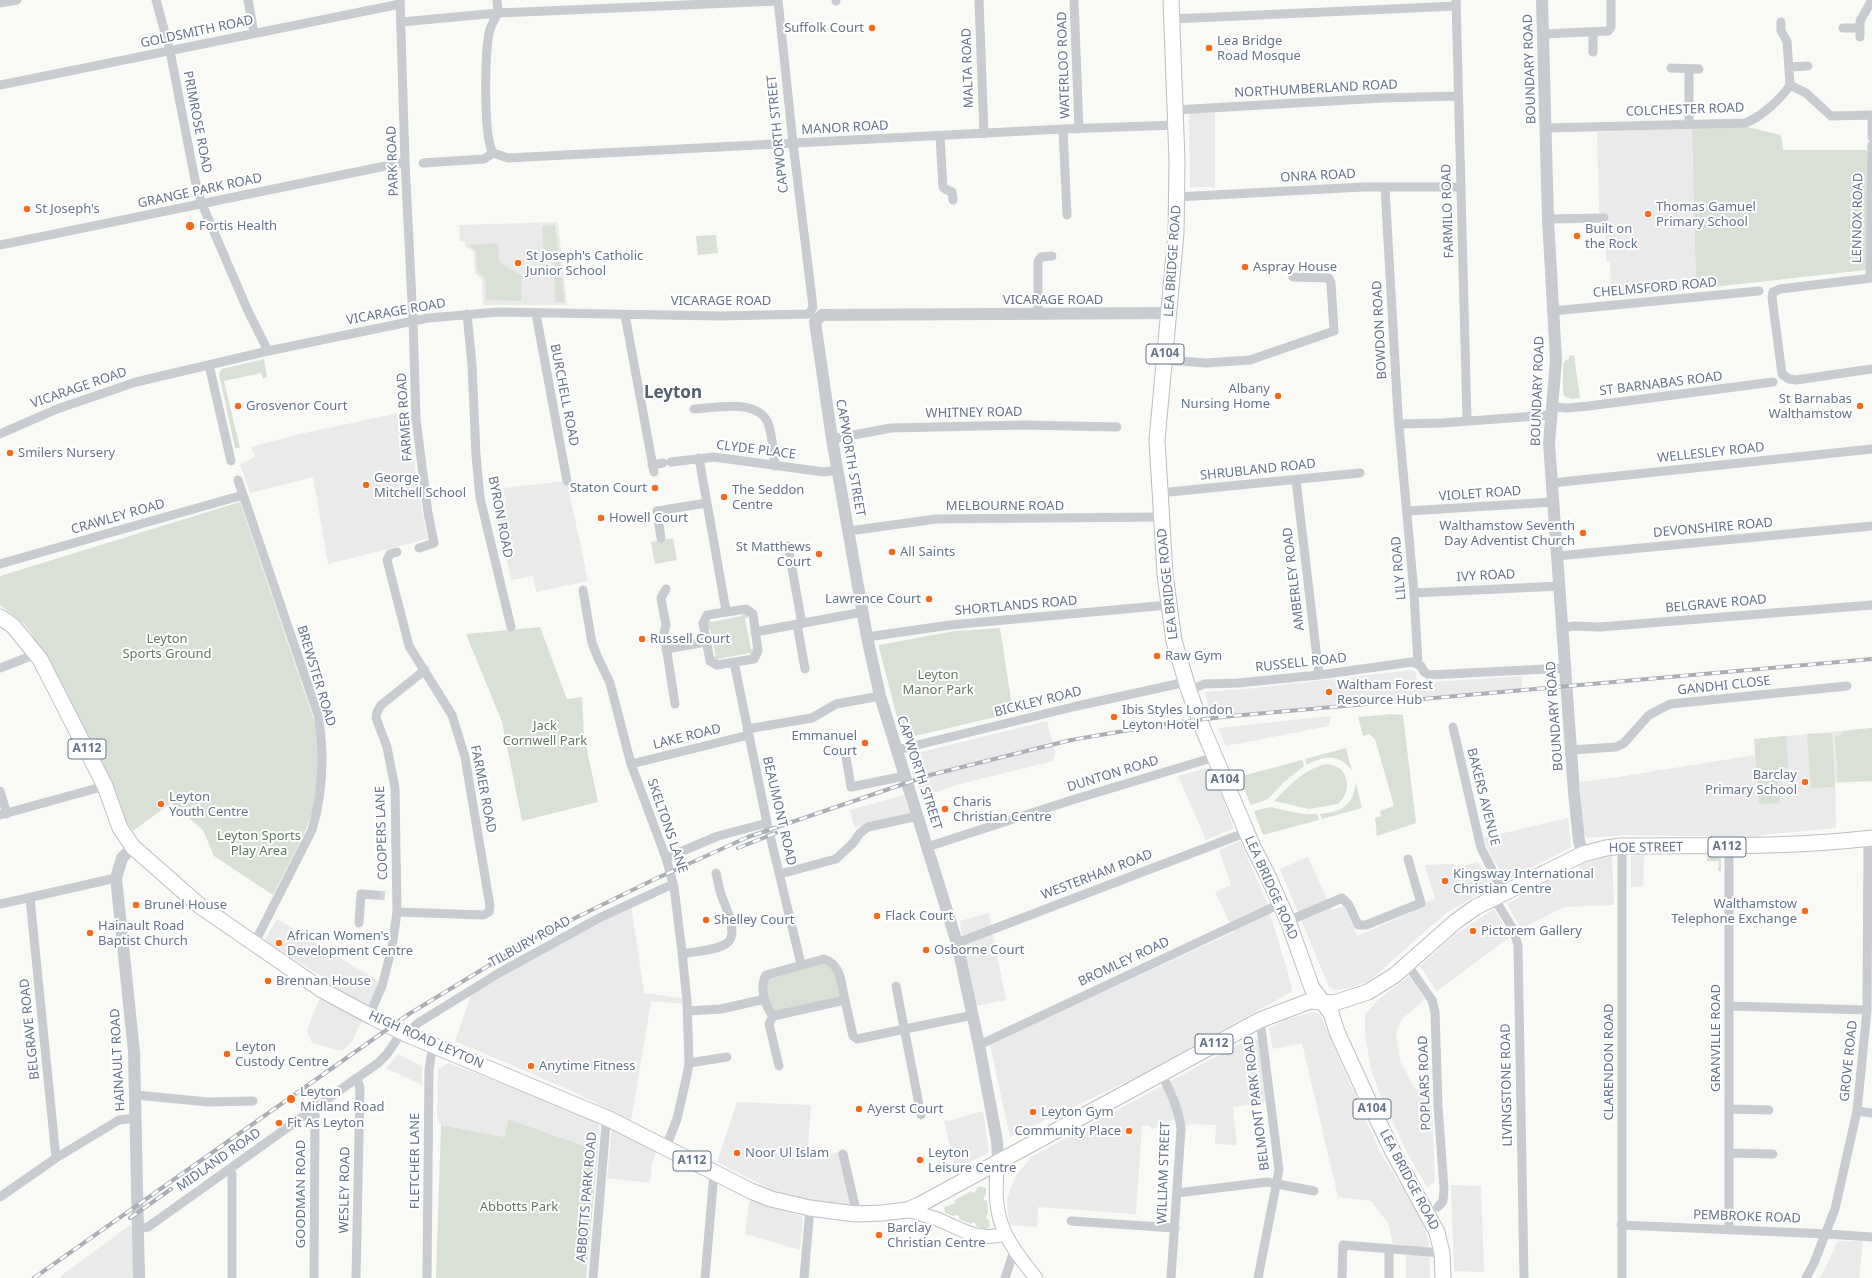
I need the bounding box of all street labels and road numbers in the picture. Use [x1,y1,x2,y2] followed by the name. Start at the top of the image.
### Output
[1054,11,1074,119] street label: WATERLOO ROAD
[139,12,255,52] street label: GOLDSMITH ROAD
[1520,14,1540,124] street label: BOUNDARY ROAD
[959,28,977,108] street label: MALTA ROAD
[179,70,215,174] street label: PRIMROSE ROAD
[764,74,792,194] street label: CAPWORTH STREET
[1234,77,1398,101] street label: NORTHUMBERLAND ROAD
[1625,100,1745,120] street label: COLCHESTER ROAD
[801,118,889,138] street label: MANOR ROAD
[384,125,402,197] street label: PARK ROAD
[1439,163,1457,259] street label: FARMILO ROAD
[1280,166,1356,186] street label: ONRA ROAD
[136,170,264,212] street label: GRANGE PARK ROAD
[1849,173,1867,263] street label: LENNOX ROAD
[1161,205,1185,317] street label: LEA BRIDGE ROAD
[1592,275,1718,301] street label: CHELMSFORD ROAD
[1370,280,1390,380] street label: BOWDON ROAD
[1003,292,1103,308] street label: VICARAGE ROAD
[671,293,771,309] street label: VICARAGE ROAD
[345,296,447,328] street label: VICARAGE ROAD
[1528,336,1548,446] street label: BOUNDARY ROAD
[546,343,582,447] street label: BURCHELL ROAD
[1146,344,1184,364] road number: A104
[29,364,129,412] street label: VICARAGE ROAD
[1599,369,1723,399] street label: ST BARNABAS ROAD
[394,372,416,462] street label: FARMER ROAD
[832,398,868,518] street label: CAPWORTH STREET
[925,404,1023,422] street label: WHITNEY ROAD
[715,437,797,463] street label: CLYDE PLACE
[1657,440,1765,466] street label: WELLESLEY ROAD
[1199,456,1317,484] street label: SHRUBLAND ROAD
[484,475,516,559] street label: BYRON ROAD
[1438,483,1522,505] street label: VIOLET ROAD
[69,496,167,538] street label: CRAWLEY ROAD
[946,498,1064,514] street label: MELBOURNE ROAD
[1653,515,1773,541] street label: DEVONSHIRE ROAD
[1280,526,1308,632] street label: AMBERLEY ROAD
[1154,527,1182,641] street label: LEA BRIDGE ROAD
[1388,535,1410,601] street label: LILY ROAD
[1456,567,1516,585] street label: IVY ROAD
[1665,592,1767,616] street label: BELGRAVE ROAD
[954,593,1078,619] street label: SHORTLANDS ROAD
[293,624,339,728] street label: BREWSTER ROAD
[1255,650,1347,676] street label: RUSSELL ROAD
[1543,661,1567,771] street label: BOUNDARY ROAD
[1677,673,1771,699] street label: GANDHI CLOSE
[993,684,1083,720] street label: BICKLEY ROAD
[893,714,945,832] street label: CAPWORTH STREET
[651,721,723,753] street label: LAKE ROAD
[68,739,106,759] road number: A112
[467,744,499,834] street label: FARMER ROAD
[1463,747,1503,847] street label: BAKERS AVENUE
[1065,753,1161,795] street label: DUNTON ROAD
[759,755,799,867] street label: BEAUMONT ROAD
[1206,770,1244,790] road number: A104
[644,777,690,875] street label: SKELTONS LANE
[373,786,391,880] street label: COOPERS LANE
[1241,834,1301,942] street label: LEA BRIDGE ROAD
[1708,837,1746,857] road number: A112
[1609,840,1683,856] street label: HOE STREET
[1039,847,1155,903] street label: WESTERHAM ROAD
[486,913,574,971] street label: TILBURY ROAD
[1076,934,1172,990] street label: BROMLEY ROAD
[17,978,43,1080] street label: BELGRAVE ROAD
[1708,984,1724,1092] street label: GRANVILLE ROAD
[1601,1003,1617,1121] street label: CLARENDON ROAD
[108,1008,128,1112] street label: HAINAULT ROAD
[366,1008,486,1072] street label: HIGH ROAD LEYTON
[1837,1020,1861,1102] street label: GROVE ROAD
[1498,1023,1516,1147] street label: LIVINGSTONE ROAD
[1195,1034,1233,1054] road number: A112
[1241,1035,1273,1171] street label: BELMONT PARK ROAD
[1416,1035,1434,1131] street label: POPLARS ROAD
[1353,1099,1391,1119] road number: A104
[407,1113,423,1209] street label: FLETCHER LANE
[1154,1122,1174,1224] street label: WILLIAM STREET
[174,1125,264,1195] street label: MIDLAND ROAD
[1376,1127,1442,1233] street label: LEA BRIDGE ROAD
[574,1131,600,1263] street label: ABBOTTS PARK ROAD
[293,1140,309,1248] street label: GOODMAN ROAD
[336,1146,354,1234] street label: WESLEY ROAD
[673,1151,711,1171] road number: A112
[1693,1207,1801,1227] street label: PEMBROKE ROAD

